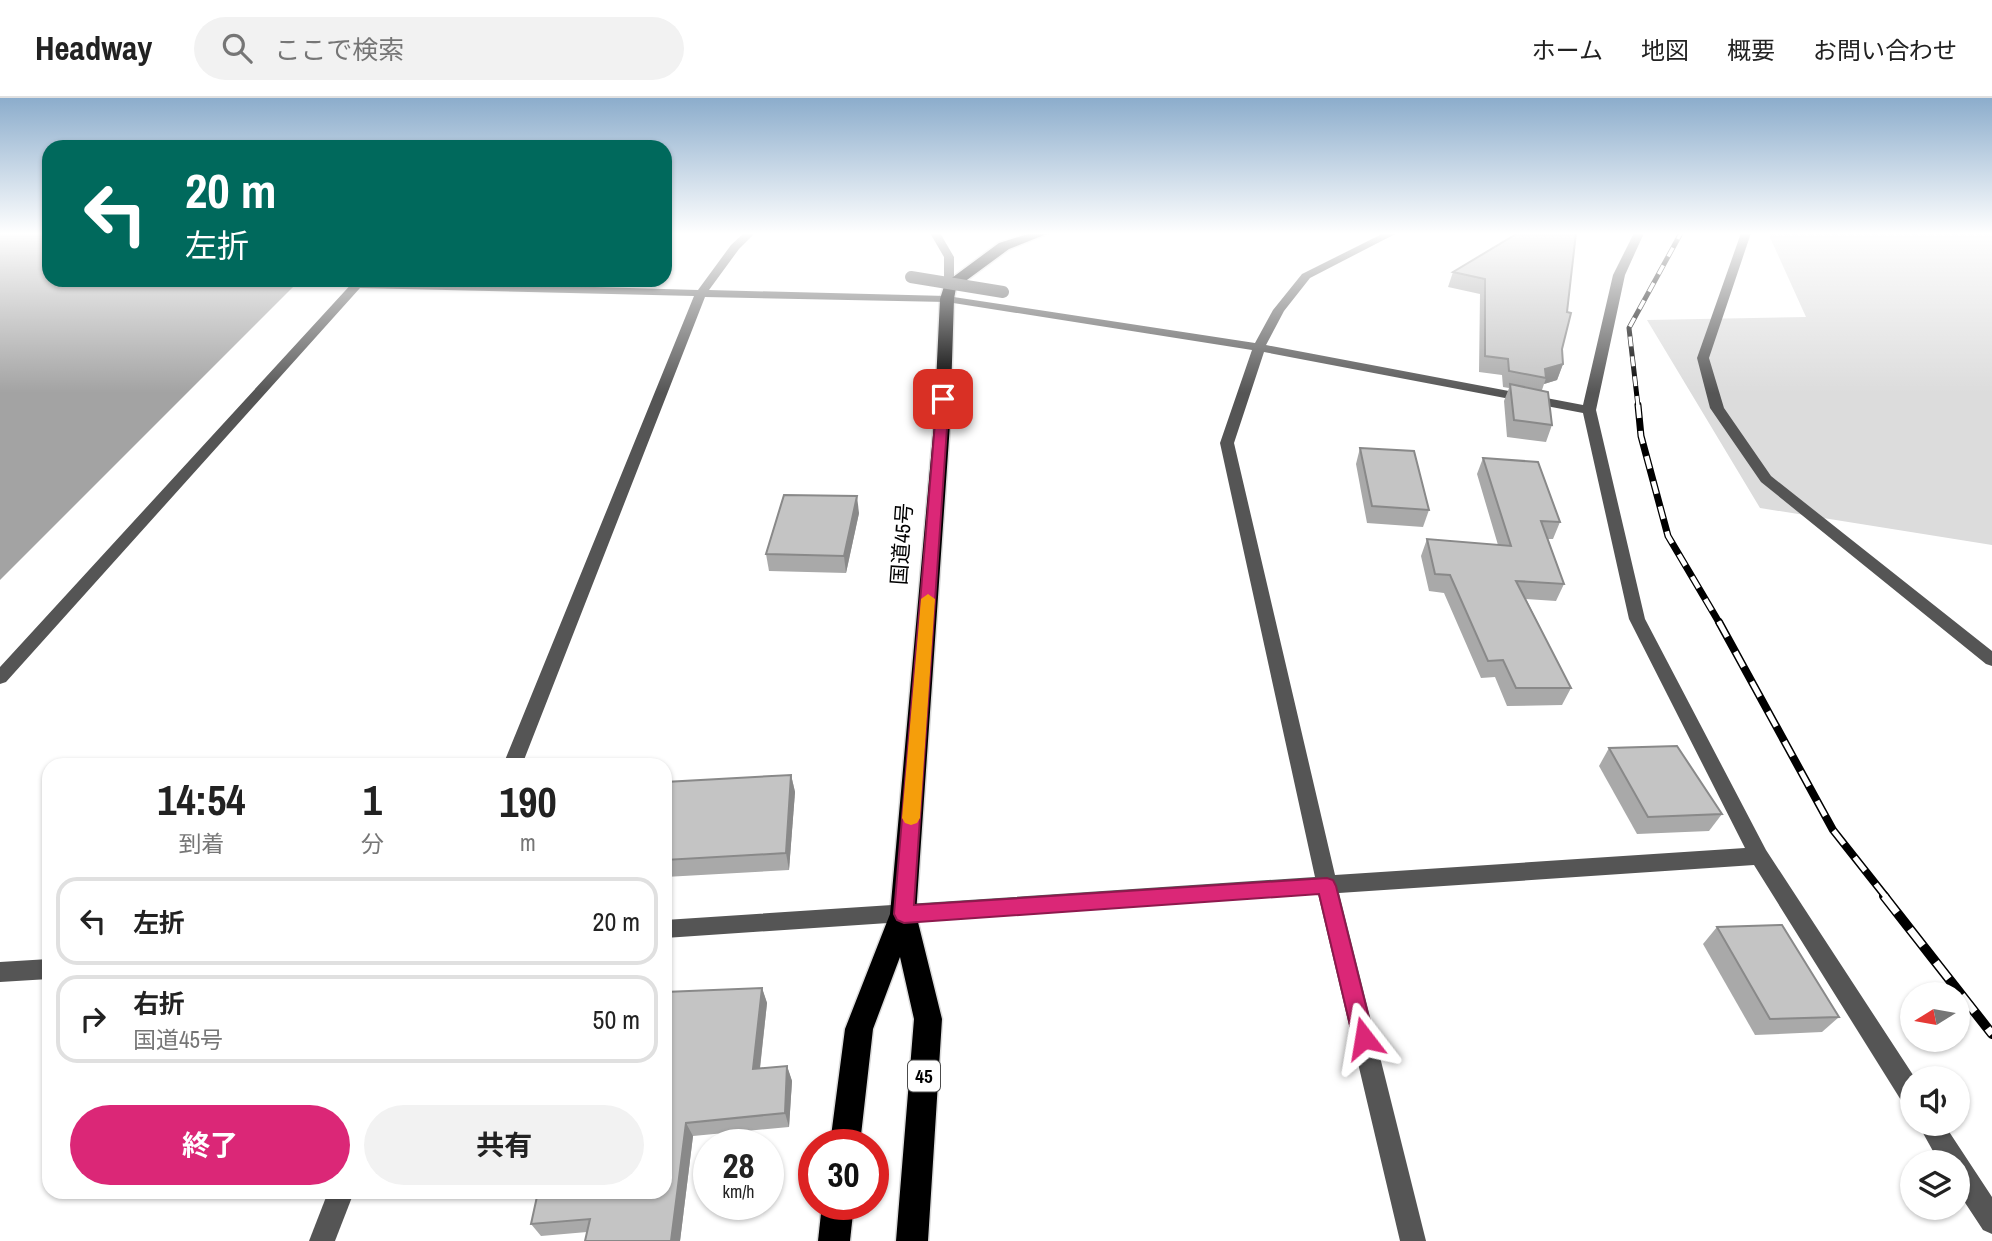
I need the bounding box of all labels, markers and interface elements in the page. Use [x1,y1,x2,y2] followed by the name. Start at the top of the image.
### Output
[194,17,684,80] search box
[35,26,152,70] text: Headway
[218,29,256,67] icon: search
[274,32,404,67] text: ここで検索
[1532,34,1603,66] text: ホーム
[1641,34,1689,66] text: 地図
[1727,34,1775,66] text: 概要
[1813,34,1957,66] text: お問い合わせ
[185,157,277,223] text: 20 m
[70,168,161,259] icon: left
[185,224,249,267] text: 左折
[913,369,973,429] pin
[924,380,962,418] icon: arrive
[884,502,919,586] street label: 国道45号
[157,772,245,828] text: 14:54
[363,772,382,828] text: 1
[499,774,557,830] text: 190
[520,827,536,858] text: m
[178,828,224,859] text: 到着
[361,828,384,859] text: 分
[74,902,112,940] icon: left
[593,904,640,939] text: 20 m
[133,905,185,940] text: 左折
[1900,982,1970,1052] north arrow
[1900,982,1970,1220] map controls
[133,986,185,1021] text: 右折
[74,1000,112,1038] icon: right
[1327,1001,1401,1075] position arrow
[593,1002,640,1037] text: 50 m
[133,1024,223,1055] text: 国道45号
[908,1060,940,1092] road number: 45
[1900,1066,1970,1136] button: sound
[70,1105,350,1185] button: 終了
[364,1105,644,1185] button: 共有
[798,1129,889,1220] speed limit sign: 30
[723,1142,754,1189] text: 28
[1900,1150,1970,1220] button: layers
[723,1179,755,1204] text: km/h

